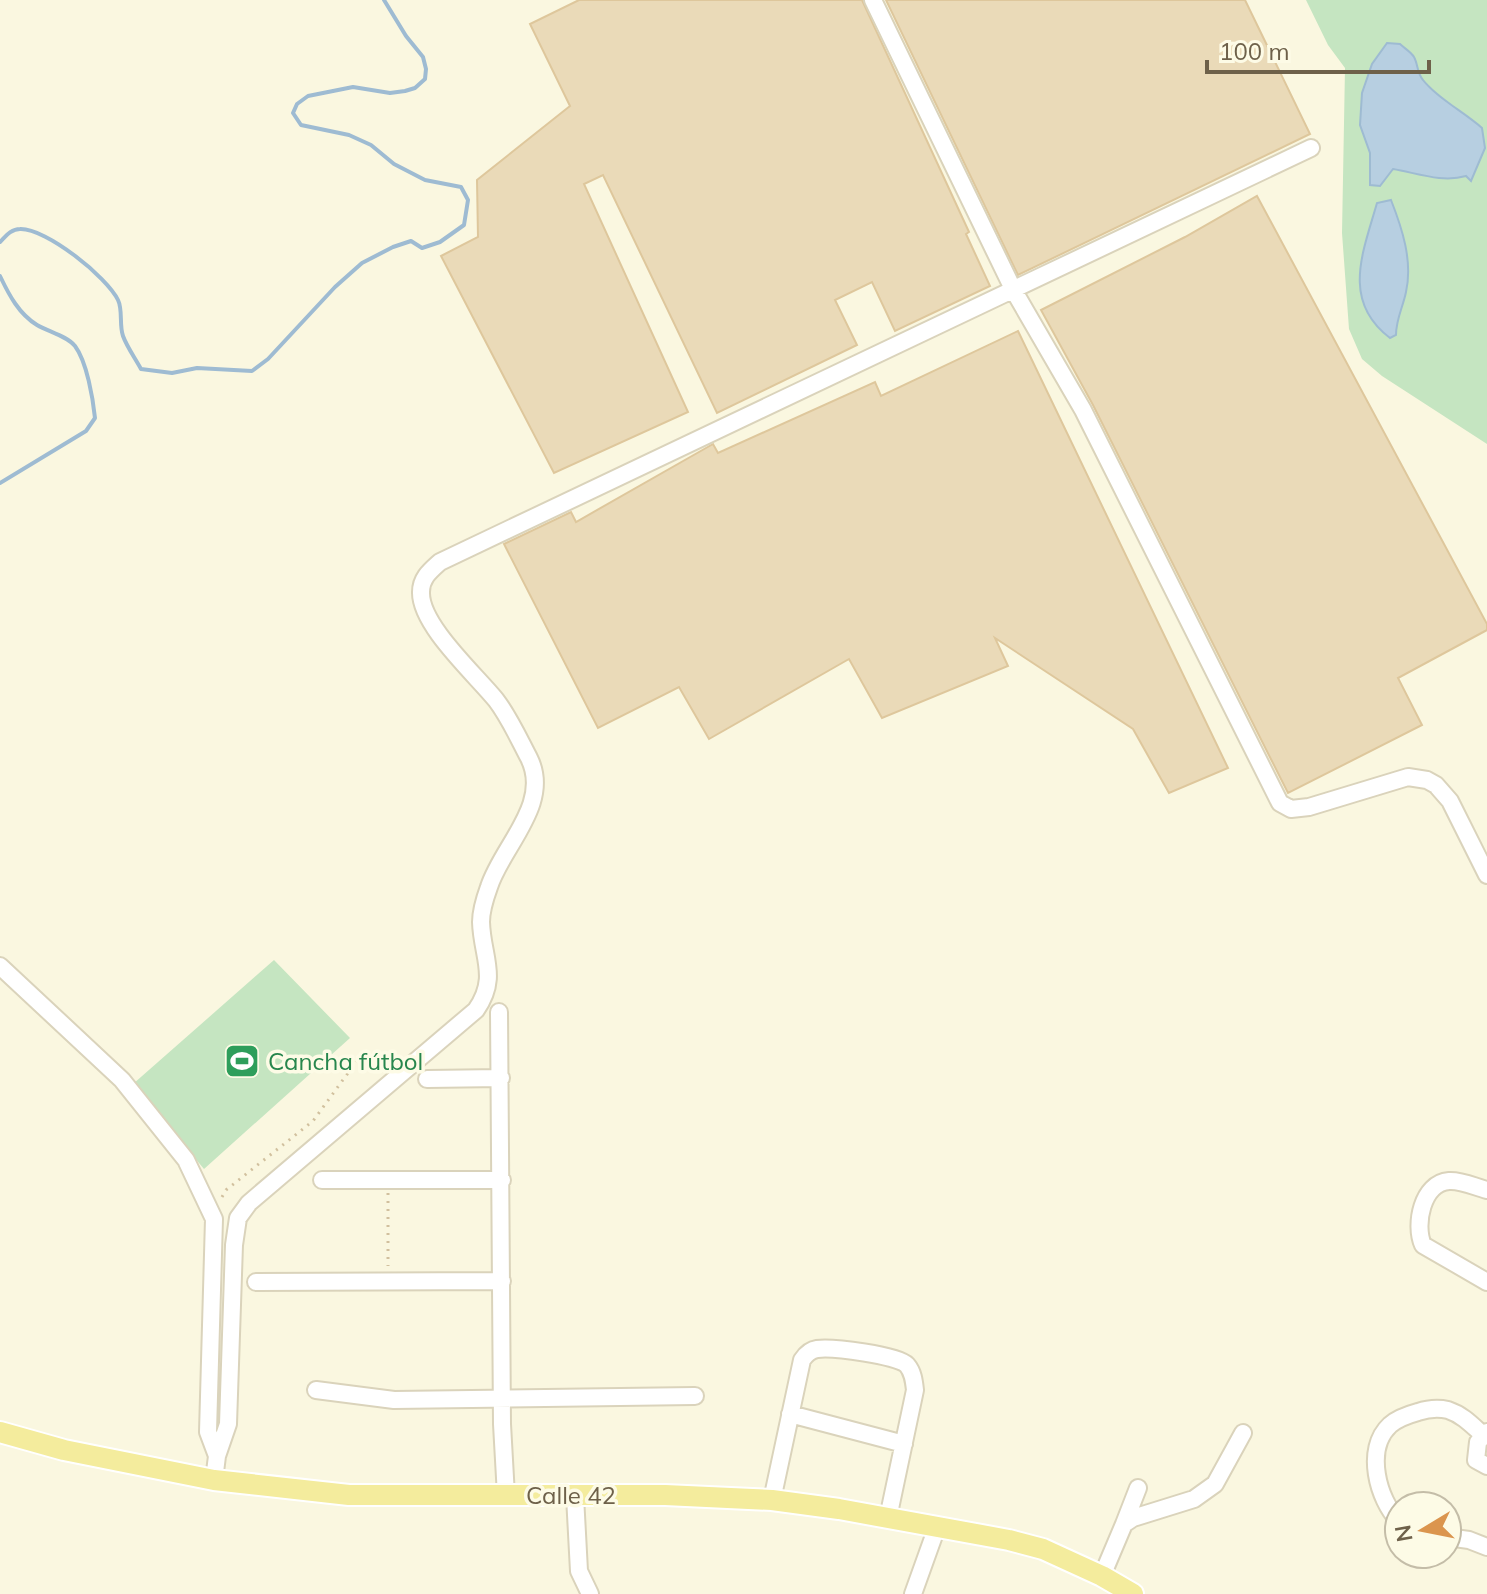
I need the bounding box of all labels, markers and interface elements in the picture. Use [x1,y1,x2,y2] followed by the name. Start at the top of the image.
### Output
[1207,24,1429,74] scale bar
[1219,36,1290,66] text: 100 m
[223,1042,261,1080] sports icon: Cancha fútbol
[268,1046,423,1076] place label: Cancha fútbol
[526,1480,616,1510] street label: Calle 42
[1383,1490,1463,1570] north arrow
[1388,1523,1419,1544] text: N

